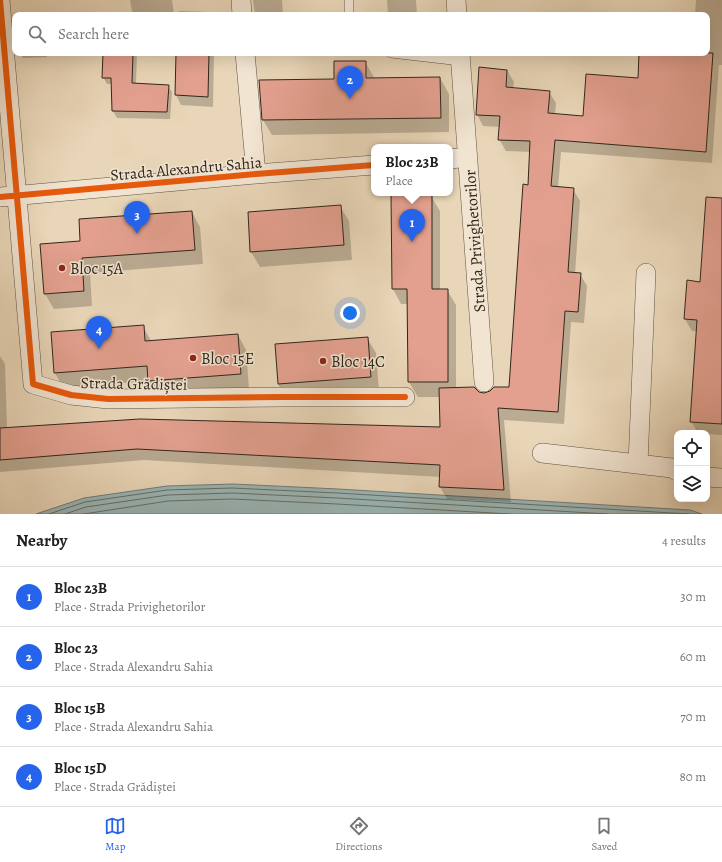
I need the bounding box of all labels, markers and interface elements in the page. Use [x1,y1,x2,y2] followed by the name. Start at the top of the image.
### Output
[12,12,710,56] search box
[26,23,48,45] icon: search
[58,24,129,44] text: Search here
[337,66,363,99] pin: 2
[371,144,453,196] popup
[109,151,263,187] street label: Strada Alexandru Sahia
[385,152,439,172] text: Bloc 23B
[459,169,491,313] street label: Strada Privighetorilor
[385,172,413,189] text: Place
[124,201,150,234] pin: 3
[399,209,425,242] pin: 1
[70,258,124,280] place label: Bloc 15A
[57,263,67,273] marker: Bloc 15A
[340,303,360,323] your location
[86,316,112,349] pin: 4
[201,348,254,370] place label: Bloc 15E
[331,351,385,373] place label: Bloc 14C
[188,353,198,363] marker: Bloc 15E
[318,356,328,366] marker: Bloc 14C
[80,372,188,396] street label: Strada Grădiștei
[674,430,710,502] map controls
[674,430,710,466] button: locate
[674,466,710,502] button: layers
[16,529,67,552] text: Nearby
[662,532,706,549] text: 4 results
[54,578,107,598] text: Bloc 23B
[27,588,31,605] text: 1
[680,588,706,605] text: 30 m
[54,598,205,615] text: Place · Strada Privighetorilor
[54,638,98,658] text: Bloc 23
[26,648,32,665] text: 2
[680,648,706,665] text: 60 m
[54,658,213,675] text: Place · Strada Alexandru Sahia
[54,698,105,718] text: Bloc 15B
[26,708,32,725] text: 3
[680,708,706,725] text: 70 m
[54,718,213,735] text: Place · Strada Alexandru Sahia
[54,758,106,778] text: Bloc 15D
[26,768,32,785] text: 4
[679,768,706,785] text: 80 m
[54,778,176,795] text: Place · Strada Grădiștei
[104,815,126,854] tab: Map
[335,815,383,854] tab: Directions
[591,815,618,854] tab: Saved

